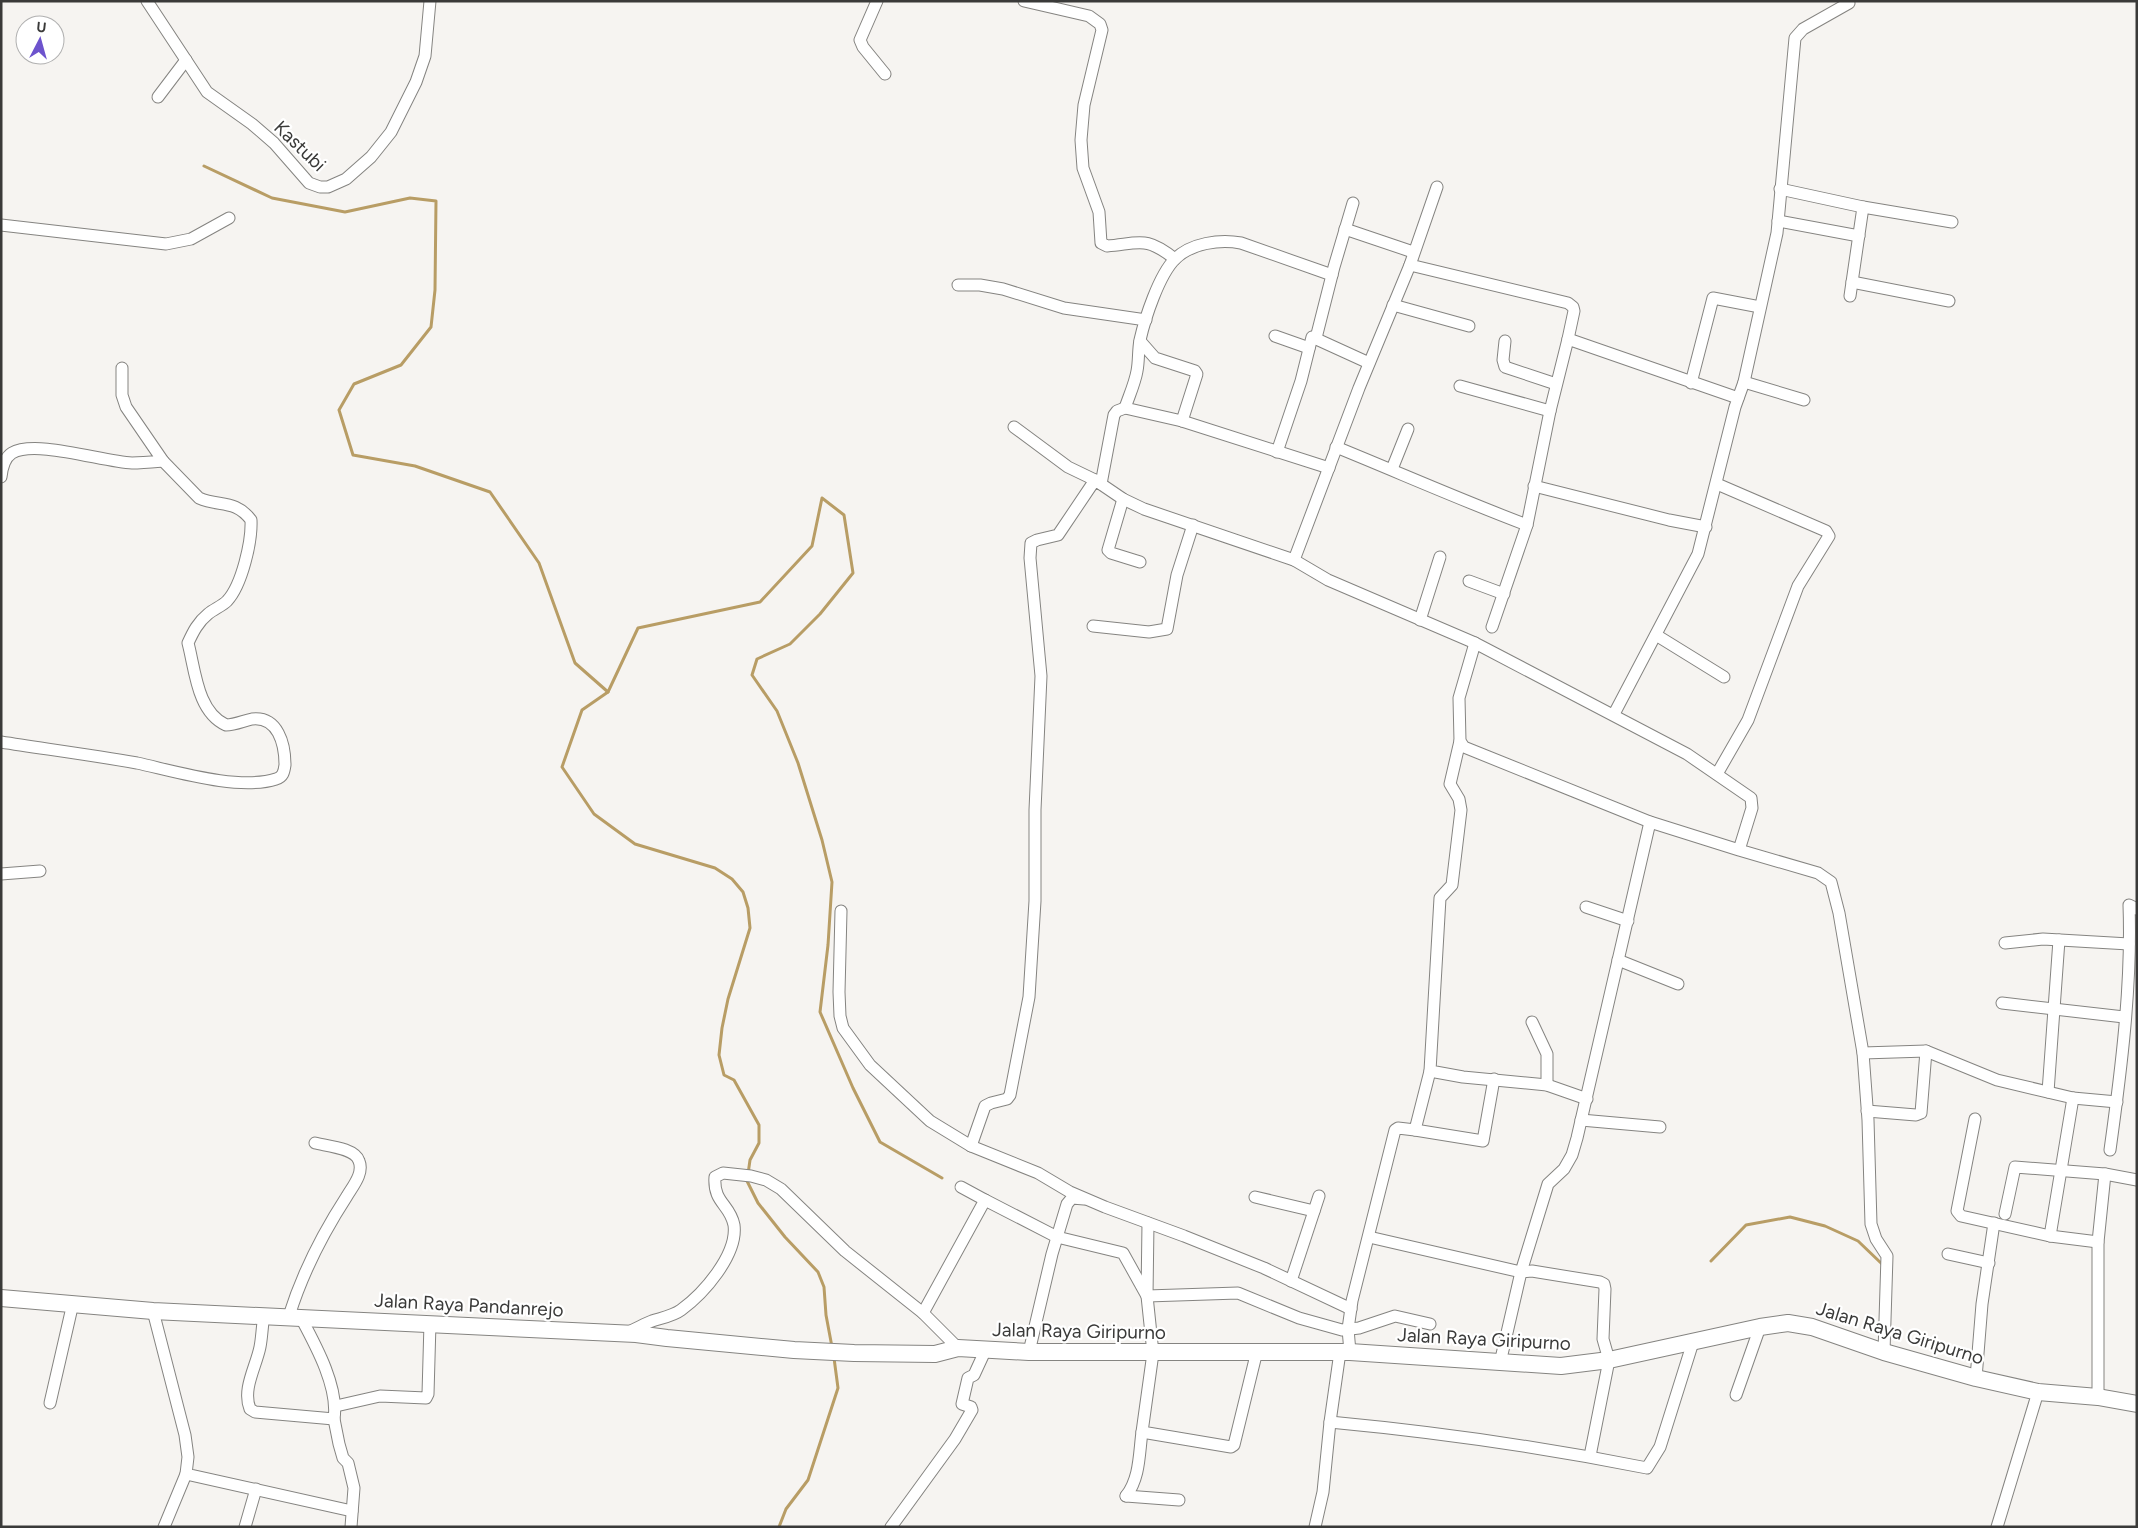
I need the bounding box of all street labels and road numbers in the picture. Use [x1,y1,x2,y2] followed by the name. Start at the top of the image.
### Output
[269,116,331,176] street label: Kastubi
[374,1289,564,1321] street label: Jalan Raya Pandanrejo
[1814,1297,1986,1369] street label: Jalan Raya Giripurno
[992,1318,1166,1344] street label: Jalan Raya Giripurno
[1397,1323,1571,1355] street label: Jalan Raya Giripurno

